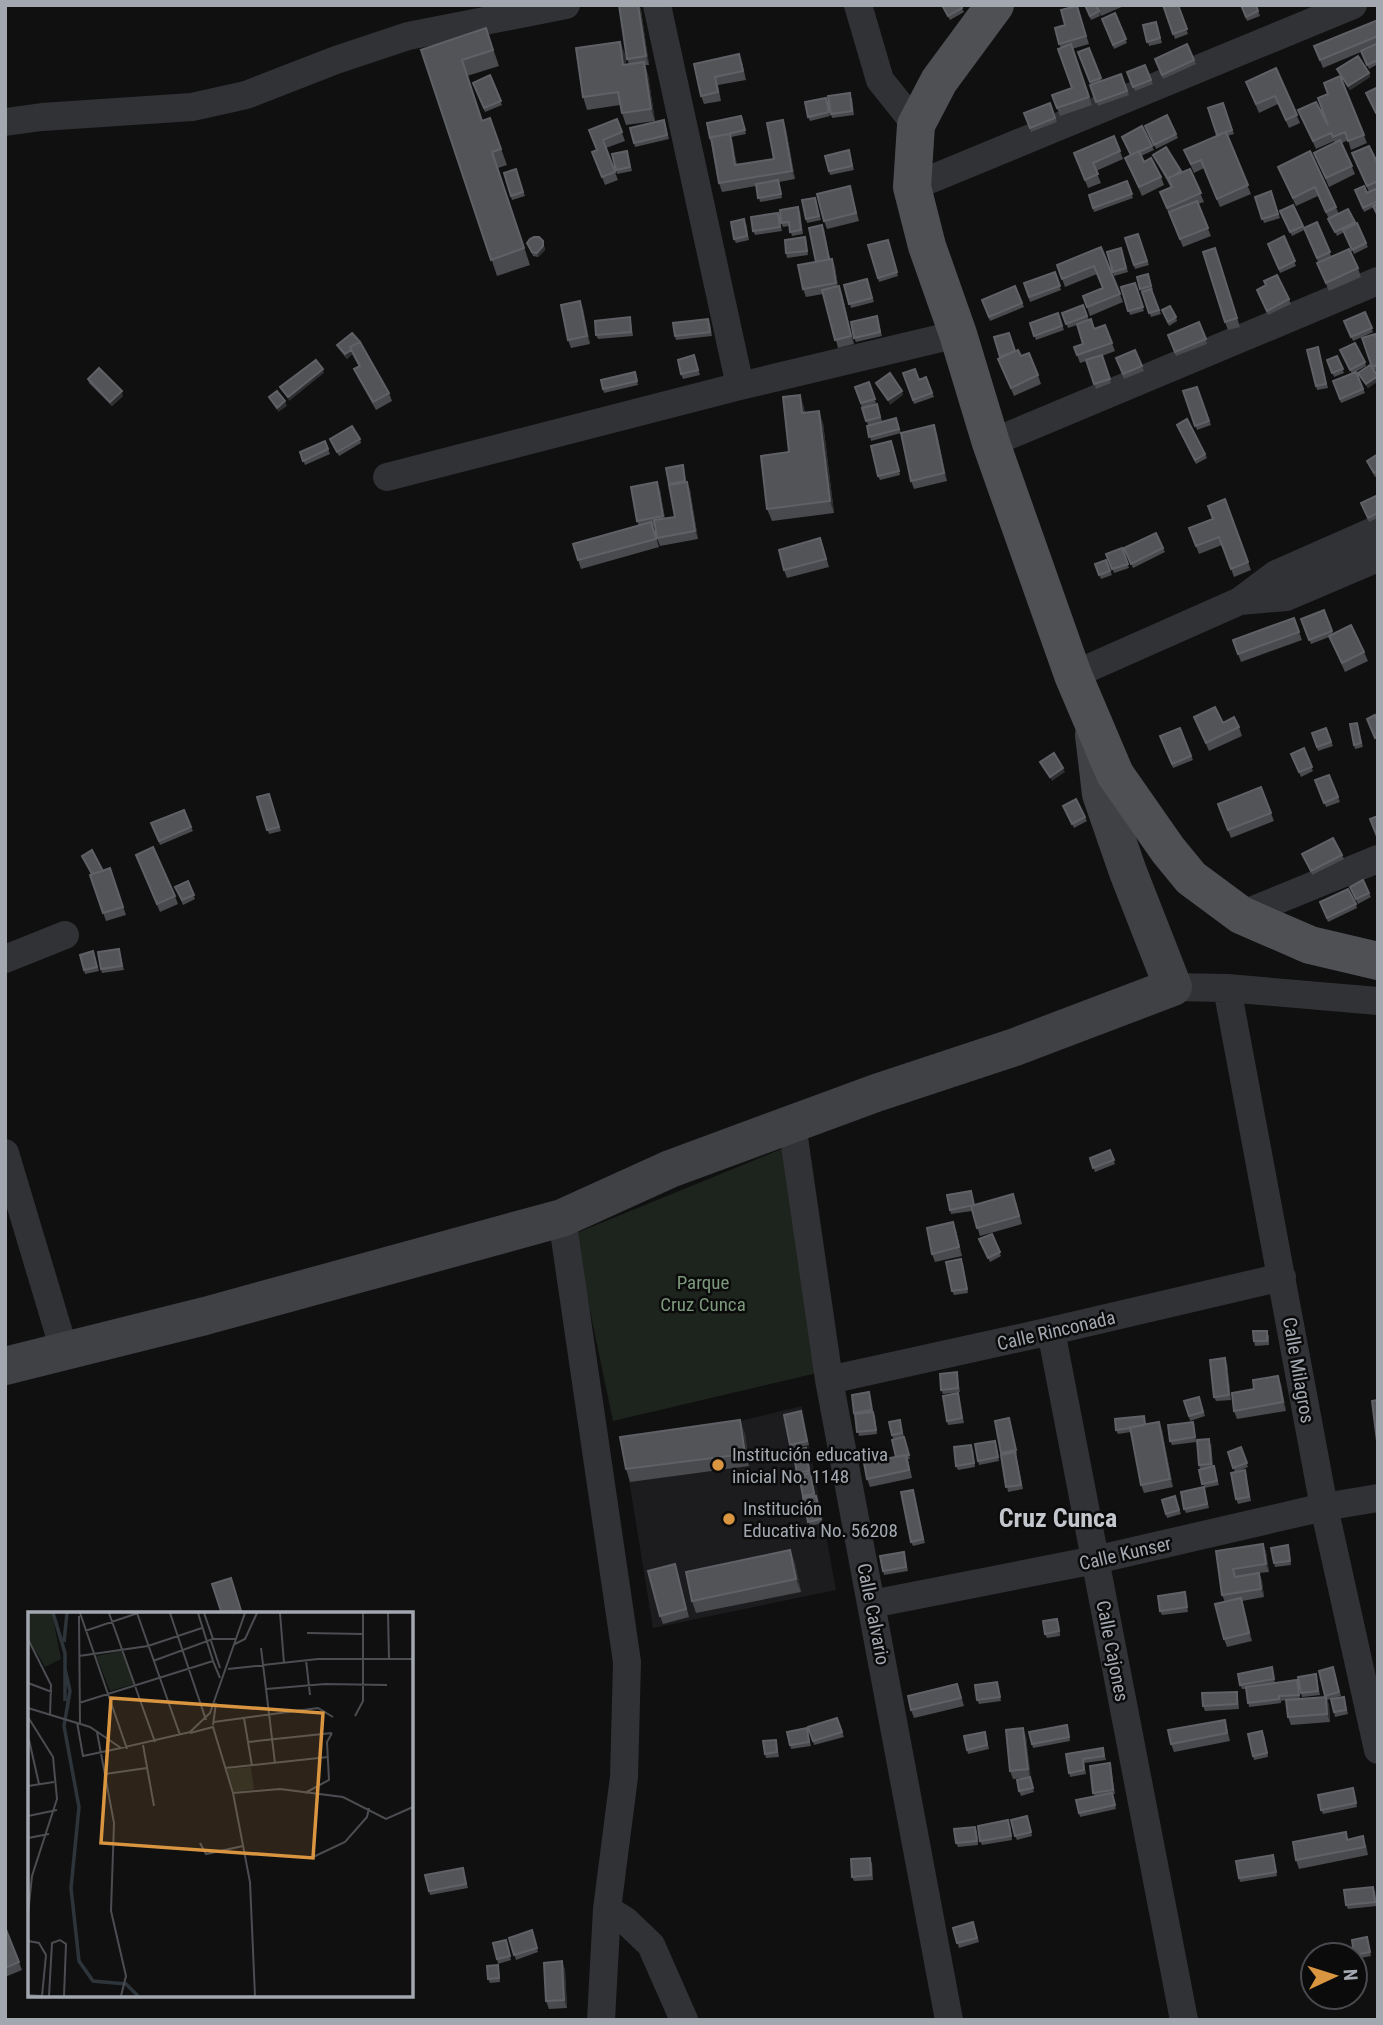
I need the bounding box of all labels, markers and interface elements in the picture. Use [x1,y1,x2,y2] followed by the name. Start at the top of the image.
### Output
[660,1271,746,1316] park label: Parque Cruz Cunca
[995,1306,1117,1355] street label: Calle Rinconada
[1278,1315,1319,1425] street label: Calle Milagros
[732,1443,888,1488] place label: Institución educativa inicial No. 1148
[710,1457,726,1473] marker: Institución educativa inicial No. 1148
[743,1497,898,1542] place label: Institución Educativa No. 56208
[999,1503,1117,1533] district label: Cruz Cunca
[721,1511,737,1527] marker: Institución Educativa No. 56208
[1077,1532,1174,1575] street label: Calle Kunser
[852,1561,895,1667] street label: Calle Calvario
[1091,1599,1134,1704] street label: Calle Cajones
[28,1612,413,1997] inset map
[1299,1941,1369,2011] north arrow
[1339,1968,1362,1981] text: N

